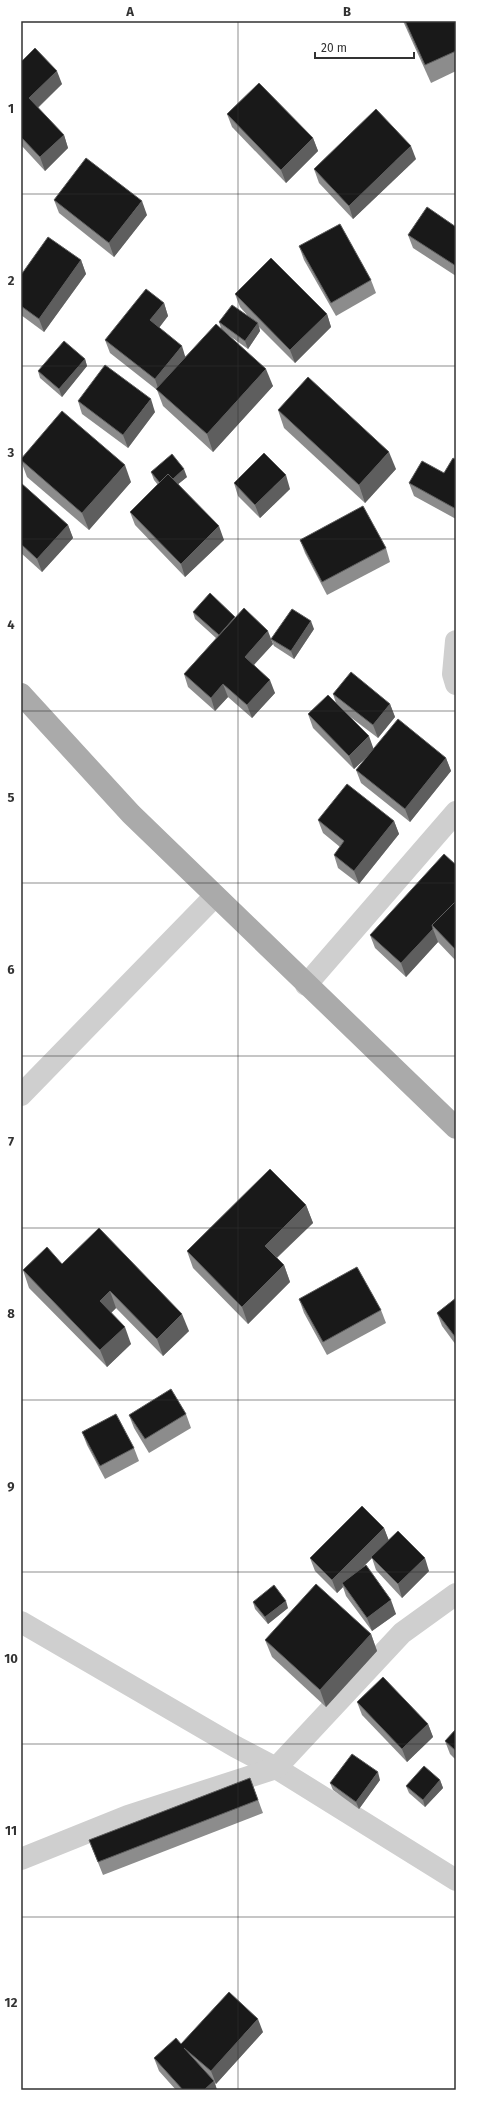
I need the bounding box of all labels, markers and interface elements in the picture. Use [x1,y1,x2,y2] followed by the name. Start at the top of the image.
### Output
[125,4,134,19] text: A
[343,4,351,19] text: B
[315,34,414,60] scale bar
[321,41,347,55] text: 20 m
[8,101,14,116] text: 1
[8,273,15,288] text: 2
[7,445,15,460] text: 3
[7,617,15,632] text: 4
[8,790,15,805] text: 5
[7,962,15,977] text: 6
[8,1134,14,1149] text: 7
[7,1306,15,1321] text: 8
[7,1479,15,1494] text: 9
[4,1651,18,1666] text: 10
[5,1823,17,1838] text: 11
[5,1995,18,2010] text: 12

